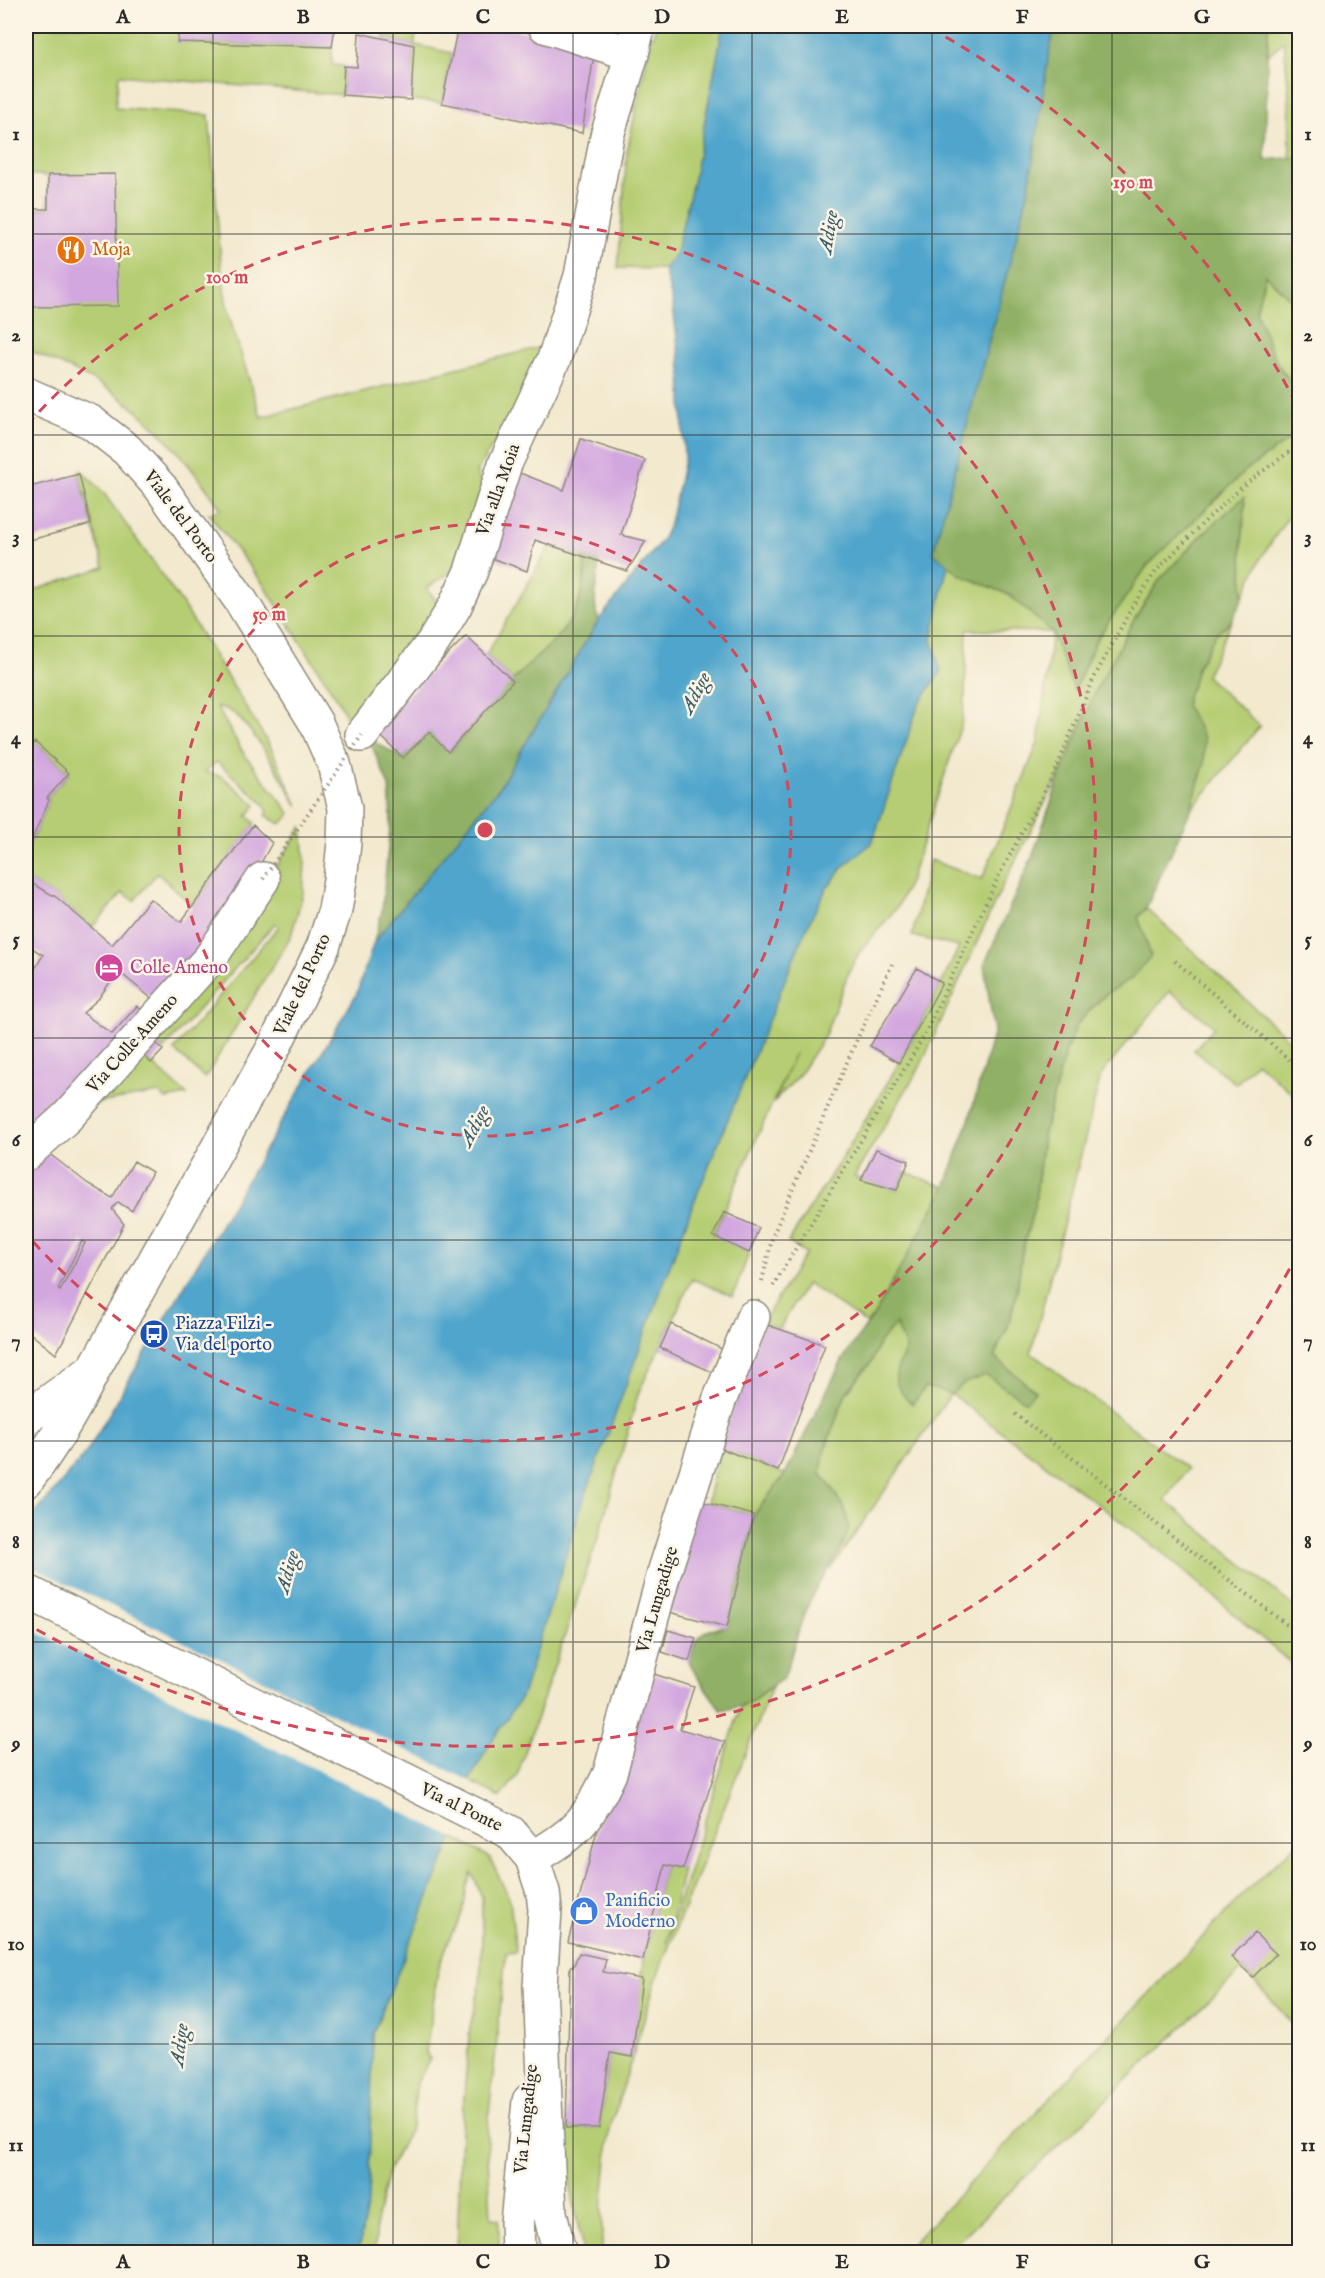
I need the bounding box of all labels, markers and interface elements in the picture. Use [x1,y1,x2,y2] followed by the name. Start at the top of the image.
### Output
[115,5,131,30] text: A
[296,5,310,30] text: B
[476,5,490,30] text: C
[654,5,670,30] text: D
[835,5,849,30] text: E
[1016,5,1029,30] text: F
[1194,5,1211,30] text: G
[12,122,20,147] text: 1
[1304,122,1312,147] text: 1
[1113,172,1153,195] text: 150 m
[813,208,846,257] water label: Adige
[55,234,87,266] restaurant icon: Moja
[92,239,131,262] place label: Moja
[206,267,248,290] text: 100 m
[11,323,21,348] text: 2
[1303,323,1313,348] text: 2
[471,440,526,540] street label: Via alla Moia
[137,465,223,568] street label: Viale del Porto
[12,525,20,550] text: 3
[1304,525,1312,550] text: 3
[252,604,286,627] text: 50 m
[674,668,718,720] water label: Adige
[11,726,22,751] text: 4
[1303,726,1314,751] text: 4
[475,820,495,840] centre of rings
[12,927,20,952] text: 5
[1304,927,1312,952] text: 5
[269,930,337,1041] street label: Viale del Porto
[93,952,125,984] hotel icon: Colle Ameno
[130,957,228,980] place label: Colle Ameno
[82,989,184,1099] street label: Via Colle Ameno
[453,1101,497,1153] water label: Adige
[12,1128,22,1153] text: 6
[1304,1128,1314,1153] text: 6
[174,1313,273,1357] place label: Piazza Filzi - Via del porto
[138,1318,170,1350] bus stop icon: Piazza Filzi - Via del porto
[11,1329,21,1354] text: 7
[1303,1329,1313,1354] text: 7
[12,1530,20,1555] text: 8
[1304,1530,1312,1555] text: 8
[632,1544,684,1657] street label: Via Lungadige
[270,1548,307,1598] water label: Adige
[11,1731,21,1756] text: 9
[1303,1731,1313,1756] text: 9
[415,1778,506,1838] street label: Via al Ponte
[605,1890,675,1934] place label: Panificio Moderno
[568,1895,600,1927] shop icon: Panificio Moderno
[7,1932,25,1957] text: 10
[1299,1932,1317,1957] text: 10
[165,2022,196,2070] water label: Adige
[510,2063,544,2176] street label: Via Lungadige
[9,2133,23,2158] text: 11
[1301,2133,1315,2158] text: 11
[115,2250,131,2275] text: A
[296,2250,310,2275] text: B
[476,2250,490,2275] text: C
[654,2250,670,2275] text: D
[835,2250,849,2275] text: E
[1016,2250,1029,2275] text: F
[1194,2250,1211,2275] text: G

